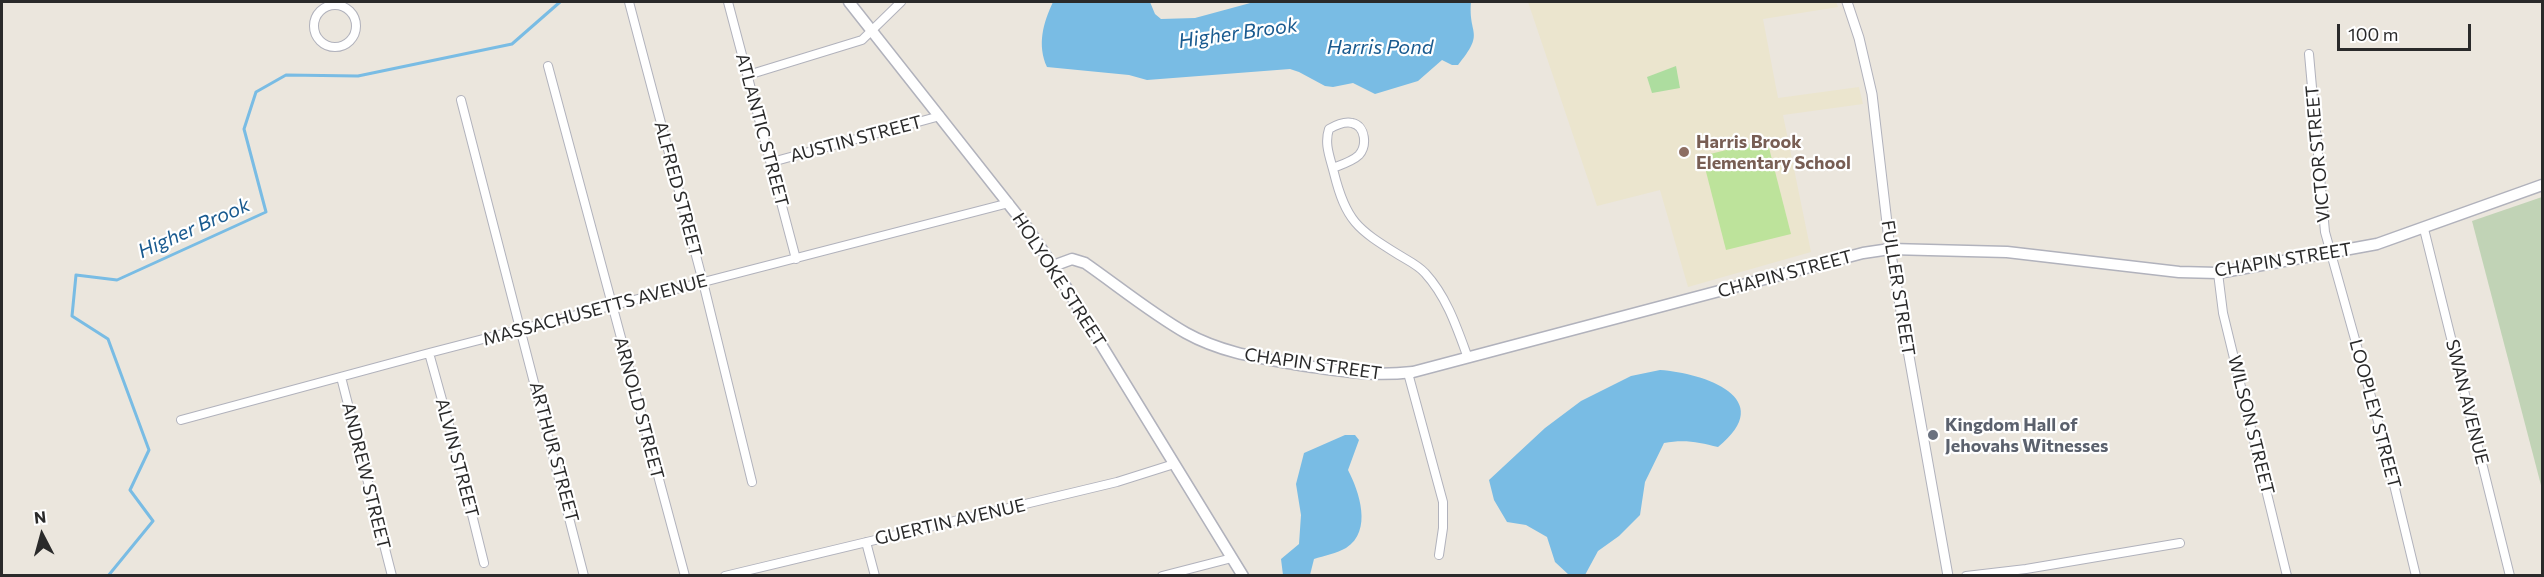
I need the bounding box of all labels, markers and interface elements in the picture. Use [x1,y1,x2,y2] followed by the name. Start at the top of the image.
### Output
[2340,12,2474,50] scale bar
[1177,13,1299,53] water label: Higher Brook
[2348,23,2398,45] text: 100 m
[1327,35,1433,59] water label: Harris Pond
[731,51,793,209] street label: ATLANTIC STREET
[2301,84,2335,224] street label: VICTOR STREET
[788,111,924,167] street label: AUSTIN STREET
[650,119,706,259] street label: ALFRED STREET
[1696,131,1851,174] place label: Harris Brook Elementary School
[1677,145,1691,159] marker: Harris Brook Elementary School
[134,193,254,263] water label: Higher Brook
[1008,209,1110,351] street label: HOLYOKE STREET
[1877,219,1919,357] street label: FULLER STREET
[2213,239,2353,281] street label: CHAPIN STREET
[1715,246,1855,302] street label: CHAPIN STREET
[480,270,710,350] street label: MASSACHUSETTS AVENUE
[610,334,668,482] street label: ARNOLD STREET
[2345,337,2405,491] street label: LOOPLEY STREET
[2441,337,2493,467] street label: SWAN AVENUE
[1243,344,1383,384] street label: CHAPIN STREET
[2223,353,2279,497] street label: WILSON STREET
[525,379,583,525] street label: ARTHUR STREET
[431,396,483,520] street label: ALVIN STREET
[337,400,395,552] street label: ANDREW STREET
[1945,414,2108,456] place label: Kingdom Hall of Jehovahs Witnesses
[1926,428,1940,442] marker: Kingdom Hall of Jehovahs Witnesses
[873,494,1027,550] street label: GUERTIN AVENUE
[12,505,72,565] north arrow
[33,507,47,527] text: N

